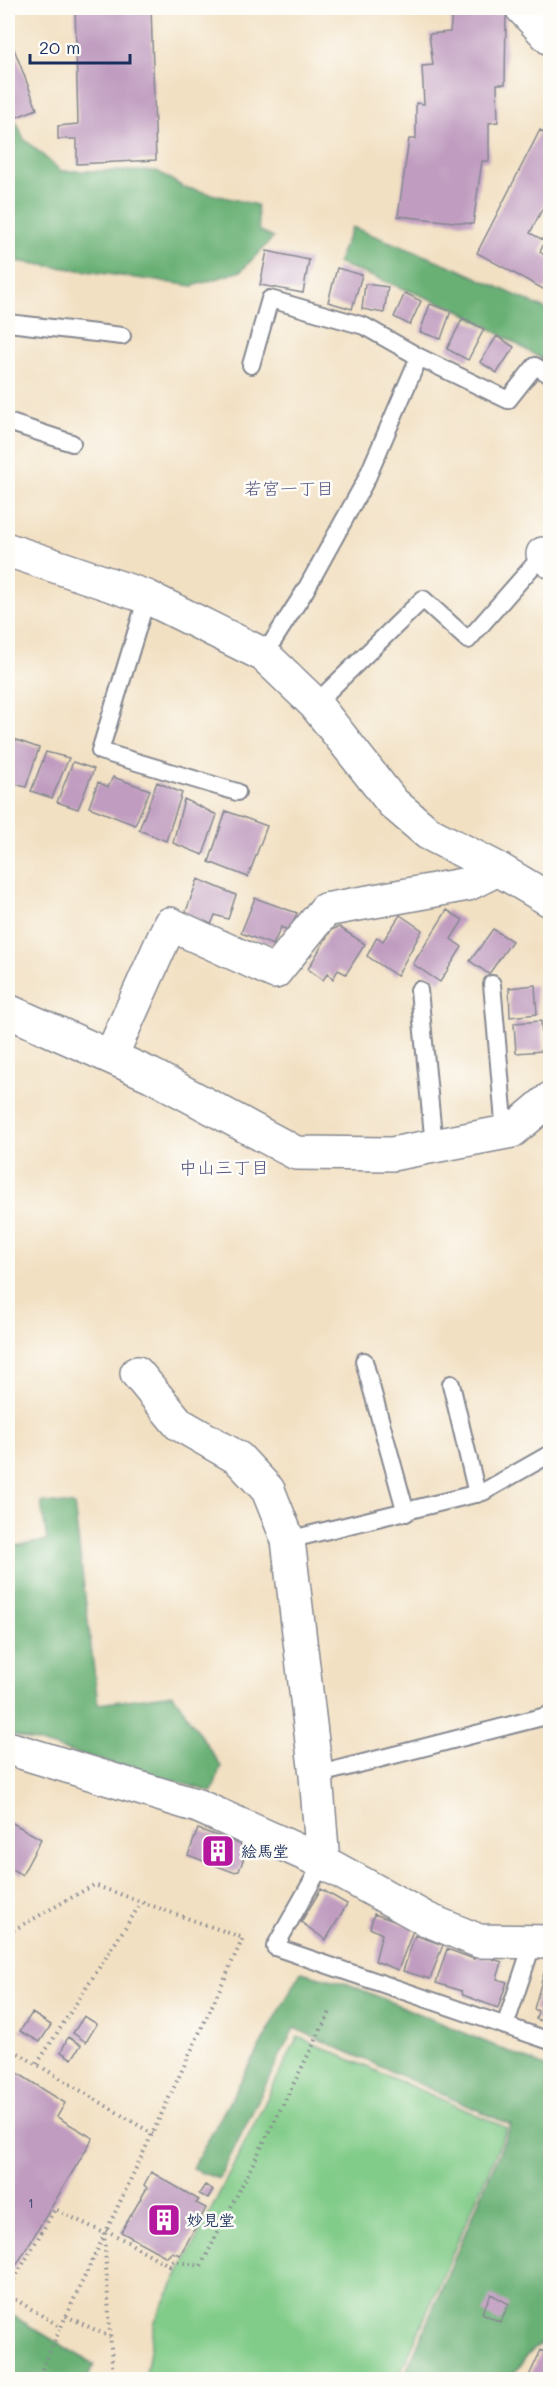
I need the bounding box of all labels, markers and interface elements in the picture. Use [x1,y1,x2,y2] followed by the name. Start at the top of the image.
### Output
[30,27,130,65] scale bar
[39,35,80,59] text: 20 m
[244,476,334,500] district label: 若宮一丁目
[179,1155,269,1179] district label: 中山三丁目
[200,1833,236,1869] building icon: 絵馬堂
[241,1840,289,1861] place label: 絵馬堂
[28,2193,34,2212] house number: 1
[146,2202,182,2238] building icon: 妙見堂
[187,2209,235,2230] place label: 妙見堂

